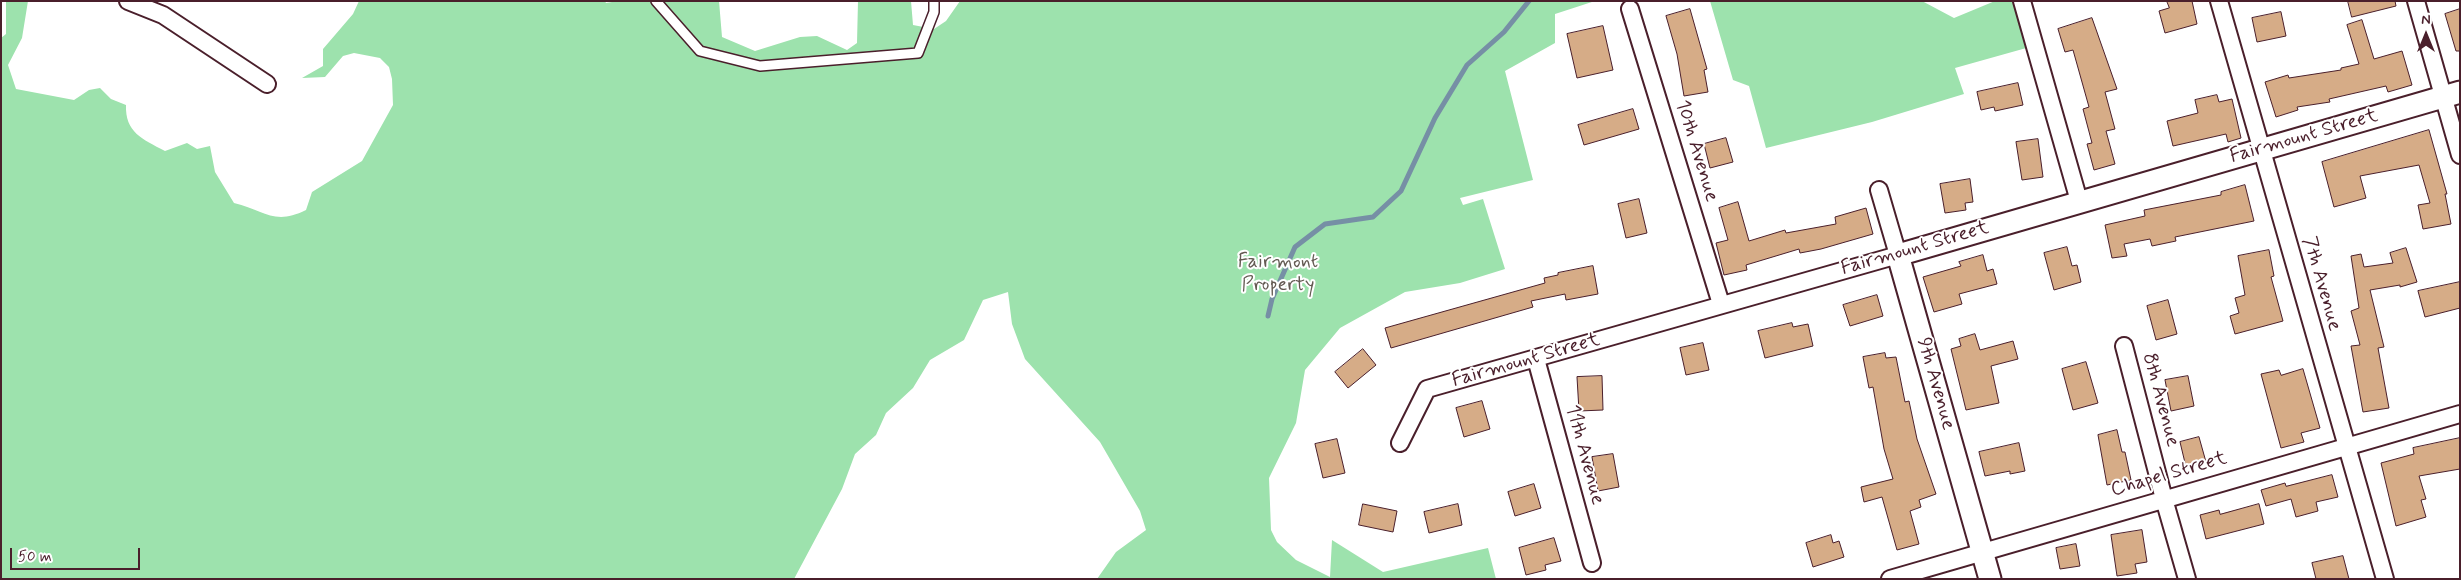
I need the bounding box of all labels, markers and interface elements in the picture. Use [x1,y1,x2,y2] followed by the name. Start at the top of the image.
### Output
[2401,10,2451,60] north arrow
[2421,11,2431,29] text: N
[1669,97,1723,205] street label: 10th Avenue
[2227,104,2381,170] street label: Fairmount Street
[1838,216,1992,282] street label: Fairmount Street
[2296,234,2346,334] street label: 7th Avenue
[1238,251,1318,298] park label: Fairmont Property
[1449,328,1603,394] street label: Fairmount Street
[1910,335,1960,433] street label: 9th Avenue
[2136,350,2184,450] street label: 8th Avenue
[1559,402,1609,508] street label: 11th Avenue
[2108,447,2230,503] street label: Chapel Street
[12,538,142,570] scale bar
[18,547,52,567] text: 50 m

